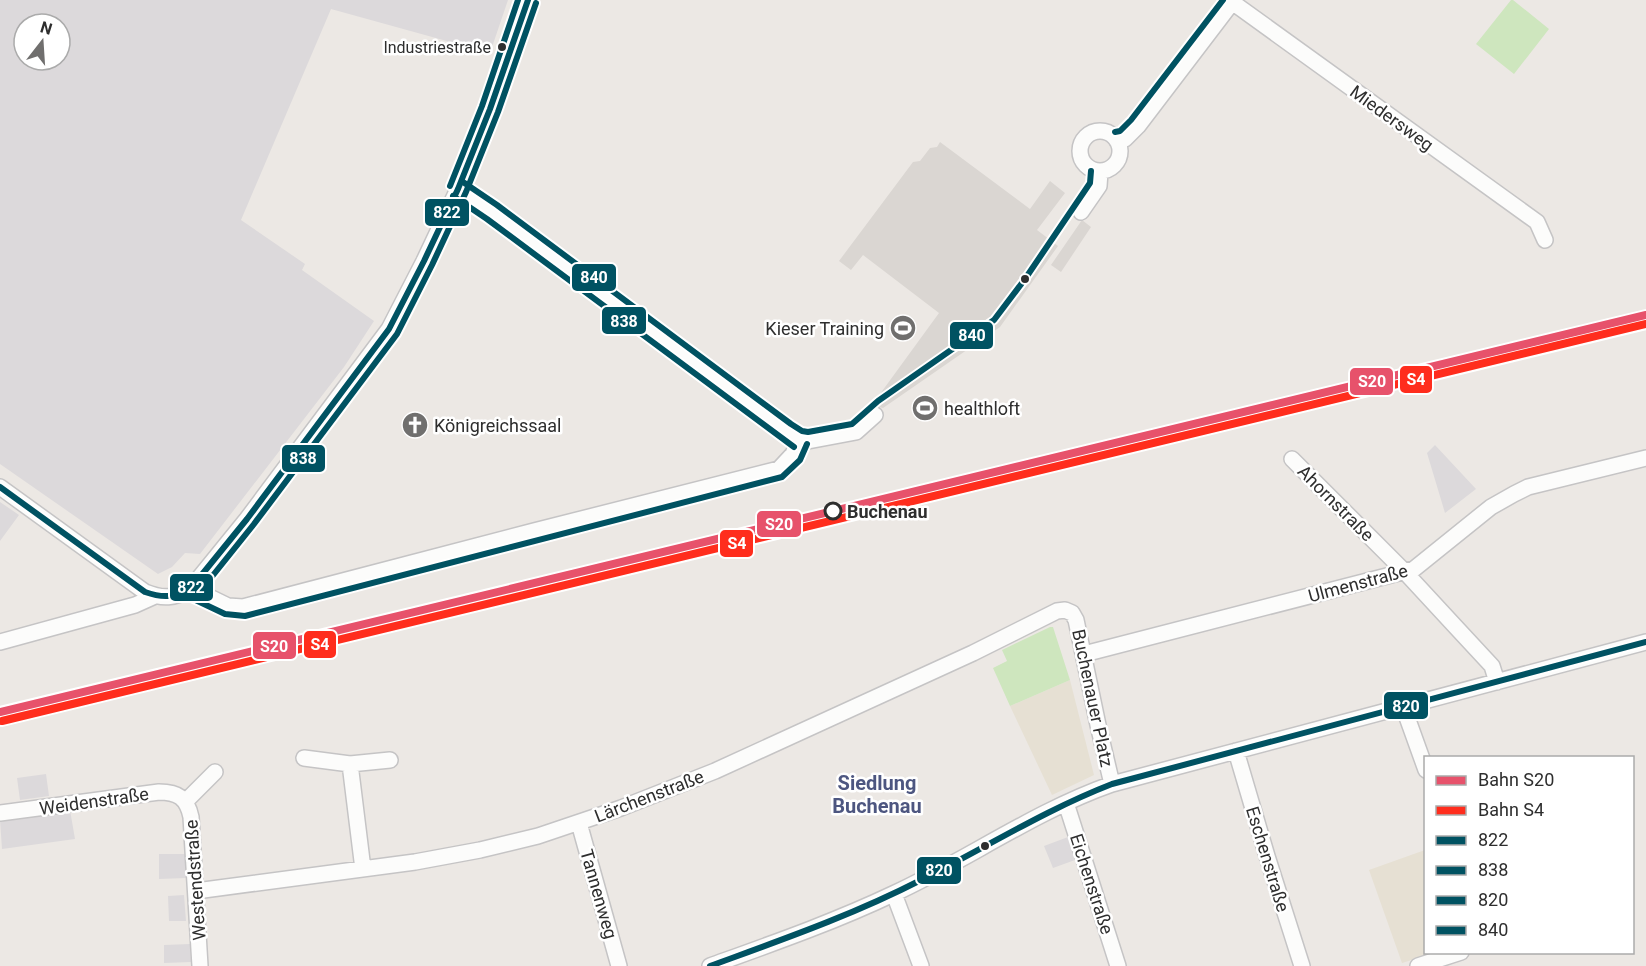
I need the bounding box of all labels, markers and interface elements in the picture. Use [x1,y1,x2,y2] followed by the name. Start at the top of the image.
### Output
[12,12,72,72] north arrow
[38,17,54,39] text: N
[383,38,491,57] place label: Industriestraße
[496,41,508,53] marker: Industriestraße
[1346,81,1438,155] street label: Miedersweg
[424,198,470,227] line badge: 822
[433,203,461,222] text: 822
[571,263,617,292] line badge: 840
[580,268,608,287] text: 840
[1019,273,1031,285] unlabelled marker
[601,306,647,335] line badge: 838
[610,312,638,331] text: 838
[888,313,918,343] sports icon: Kieser Training
[765,318,884,339] place label: Kieser Training
[949,321,994,350] line badge: 840
[958,326,986,345] text: 840
[1399,365,1433,394] line badge: S4
[1349,367,1394,396] line badge: S20
[1406,370,1426,389] text: S4
[1358,372,1386,391] text: S20
[910,393,940,423] sports icon: healthloft
[944,398,1020,419] place label: healthloft
[400,410,430,440] church icon: Königreichssaal
[434,415,561,436] place label: Königreichssaal
[281,444,326,473] line badge: 838
[289,449,317,468] text: 838
[1294,461,1378,545] street label: Ahornstraße
[847,501,928,522] place label: Buchenau
[824,502,842,520] marker: Buchenau
[756,510,802,538] line badge: S20
[765,515,793,534] text: S20
[719,529,754,558] line badge: S4
[727,534,747,553] text: S4
[1306,560,1410,606] street label: Ulmenstraße
[169,573,214,602] line badge: 822
[177,578,205,597] text: 822
[1068,627,1118,769] street label: Buchenauer Platz
[303,630,337,659] line badge: S4
[252,631,297,660] line badge: S20
[310,635,330,654] text: S4
[260,637,288,656] text: S20
[1383,691,1429,720] line badge: 820
[1392,697,1420,716] text: 820
[1424,756,1634,954] legend
[591,766,707,826] street label: Lärchenstraße
[1478,769,1554,790] text: Bahn S20
[832,771,922,818] district label: Siedlung Buchenau
[38,783,150,819] street label: Weidenstraße
[1478,799,1544,820] text: Bahn S4
[1242,804,1294,914] street label: Eschenstraße
[180,819,210,941] street label: Westendstraße
[1478,829,1508,850] text: 822
[1066,831,1118,937] street label: Eichenstraße
[979,840,991,852] unlabelled marker
[576,847,622,941] street label: Tannenweg
[916,856,962,885] line badge: 820
[1478,859,1508,880] text: 838
[925,861,953,880] text: 820
[1478,889,1508,910] text: 820
[1478,919,1508,940] text: 840

